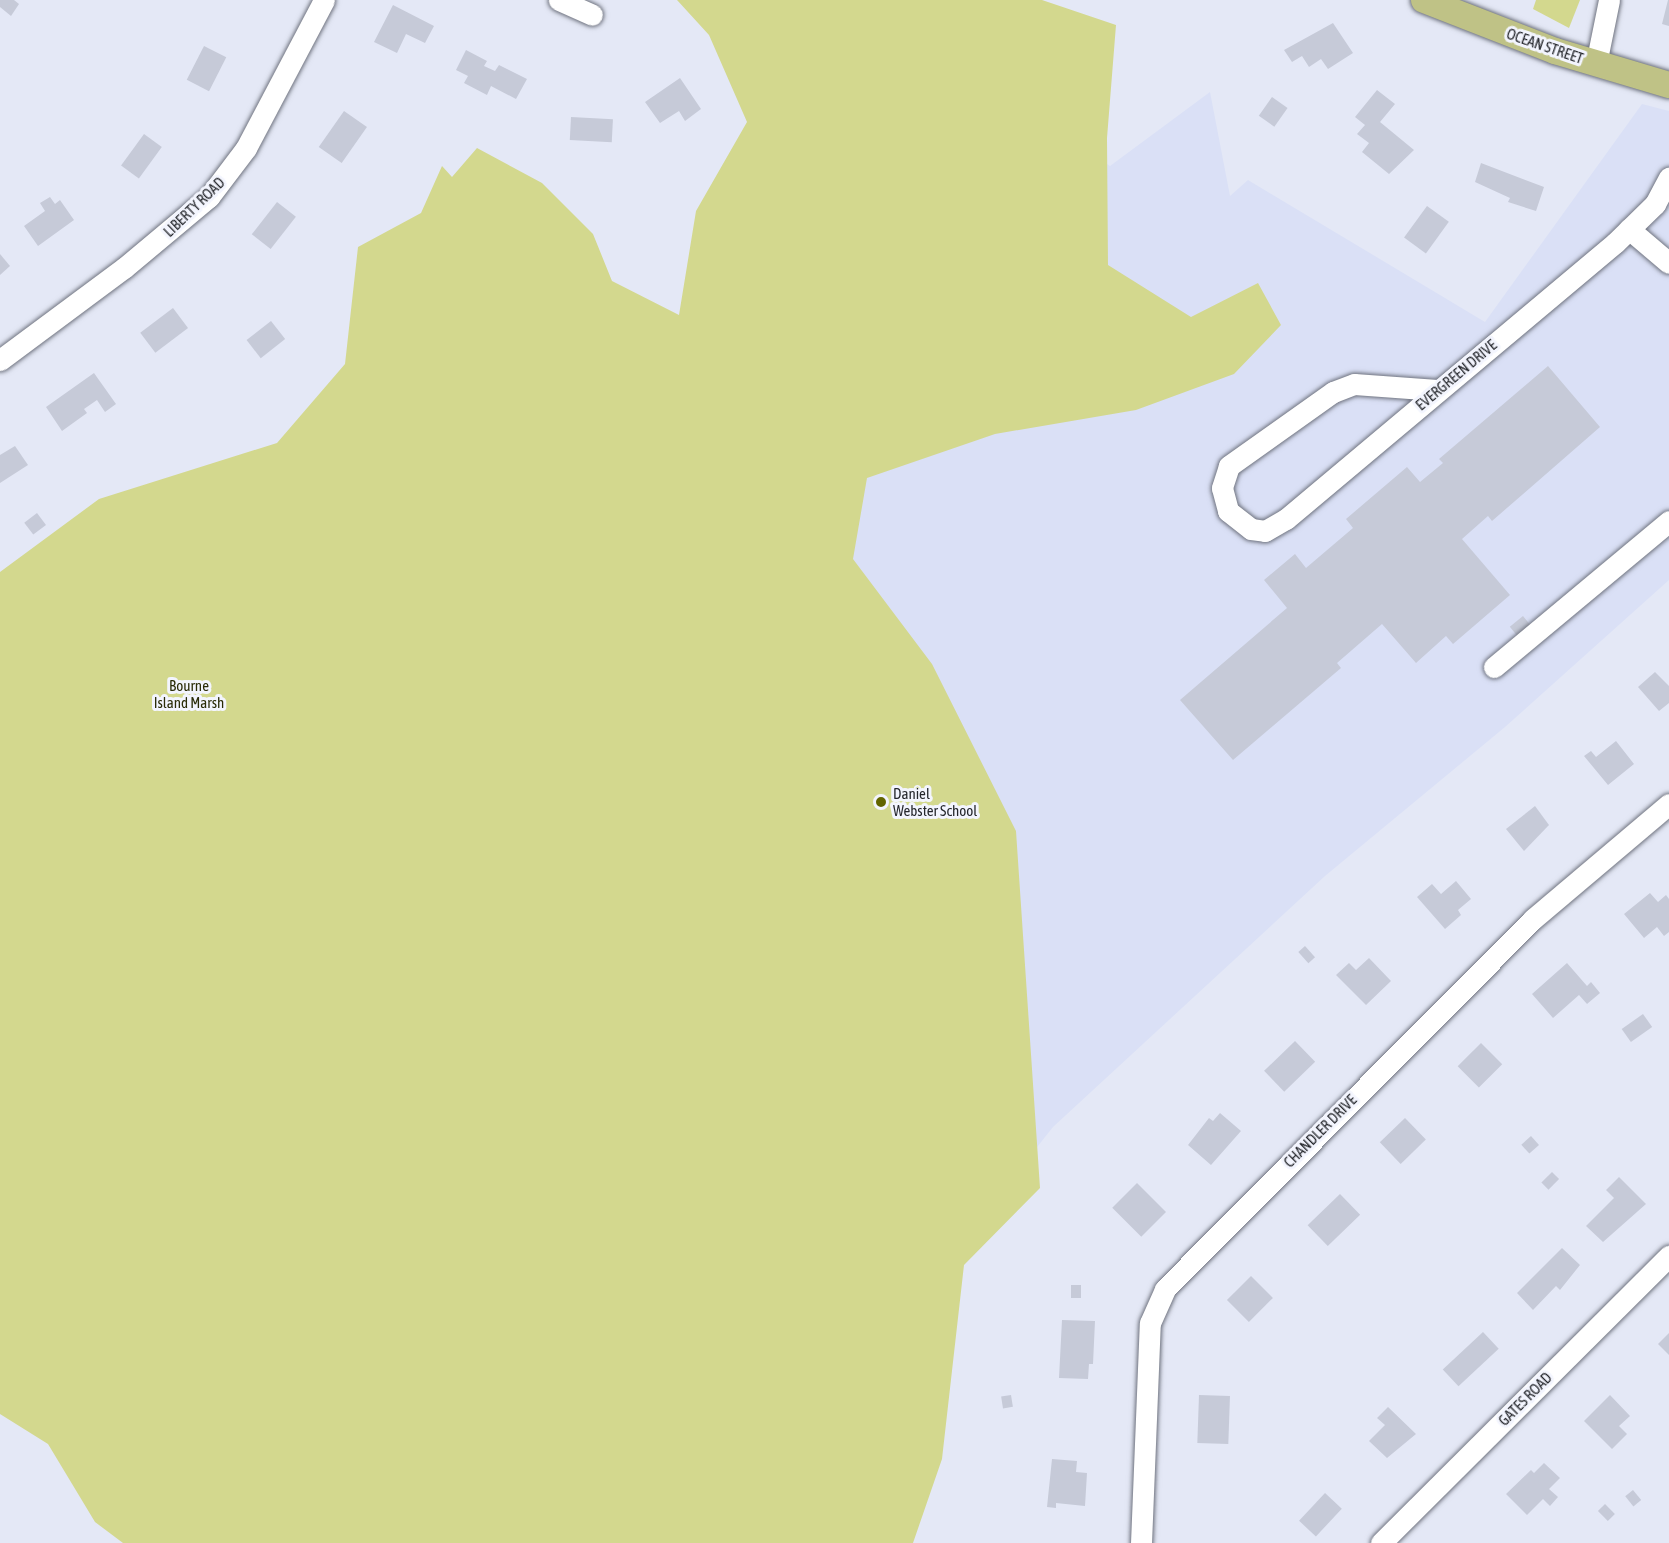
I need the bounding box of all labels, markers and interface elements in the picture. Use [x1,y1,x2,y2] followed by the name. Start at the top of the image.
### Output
[1504,24,1586,68] street label: OCEAN STREET
[160,174,228,240] street label: LIBERTY ROAD
[1412,336,1500,414] street label: EVERGREEN DRIVE
[154,676,224,711] park label: Bourne Island Marsh
[893,784,977,819] place label: Daniel Webster School
[874,795,888,809] marker: Daniel Webster School
[1280,1091,1360,1171] street label: CHANDLER DRIVE
[1495,1369,1555,1429] street label: GATES ROAD

